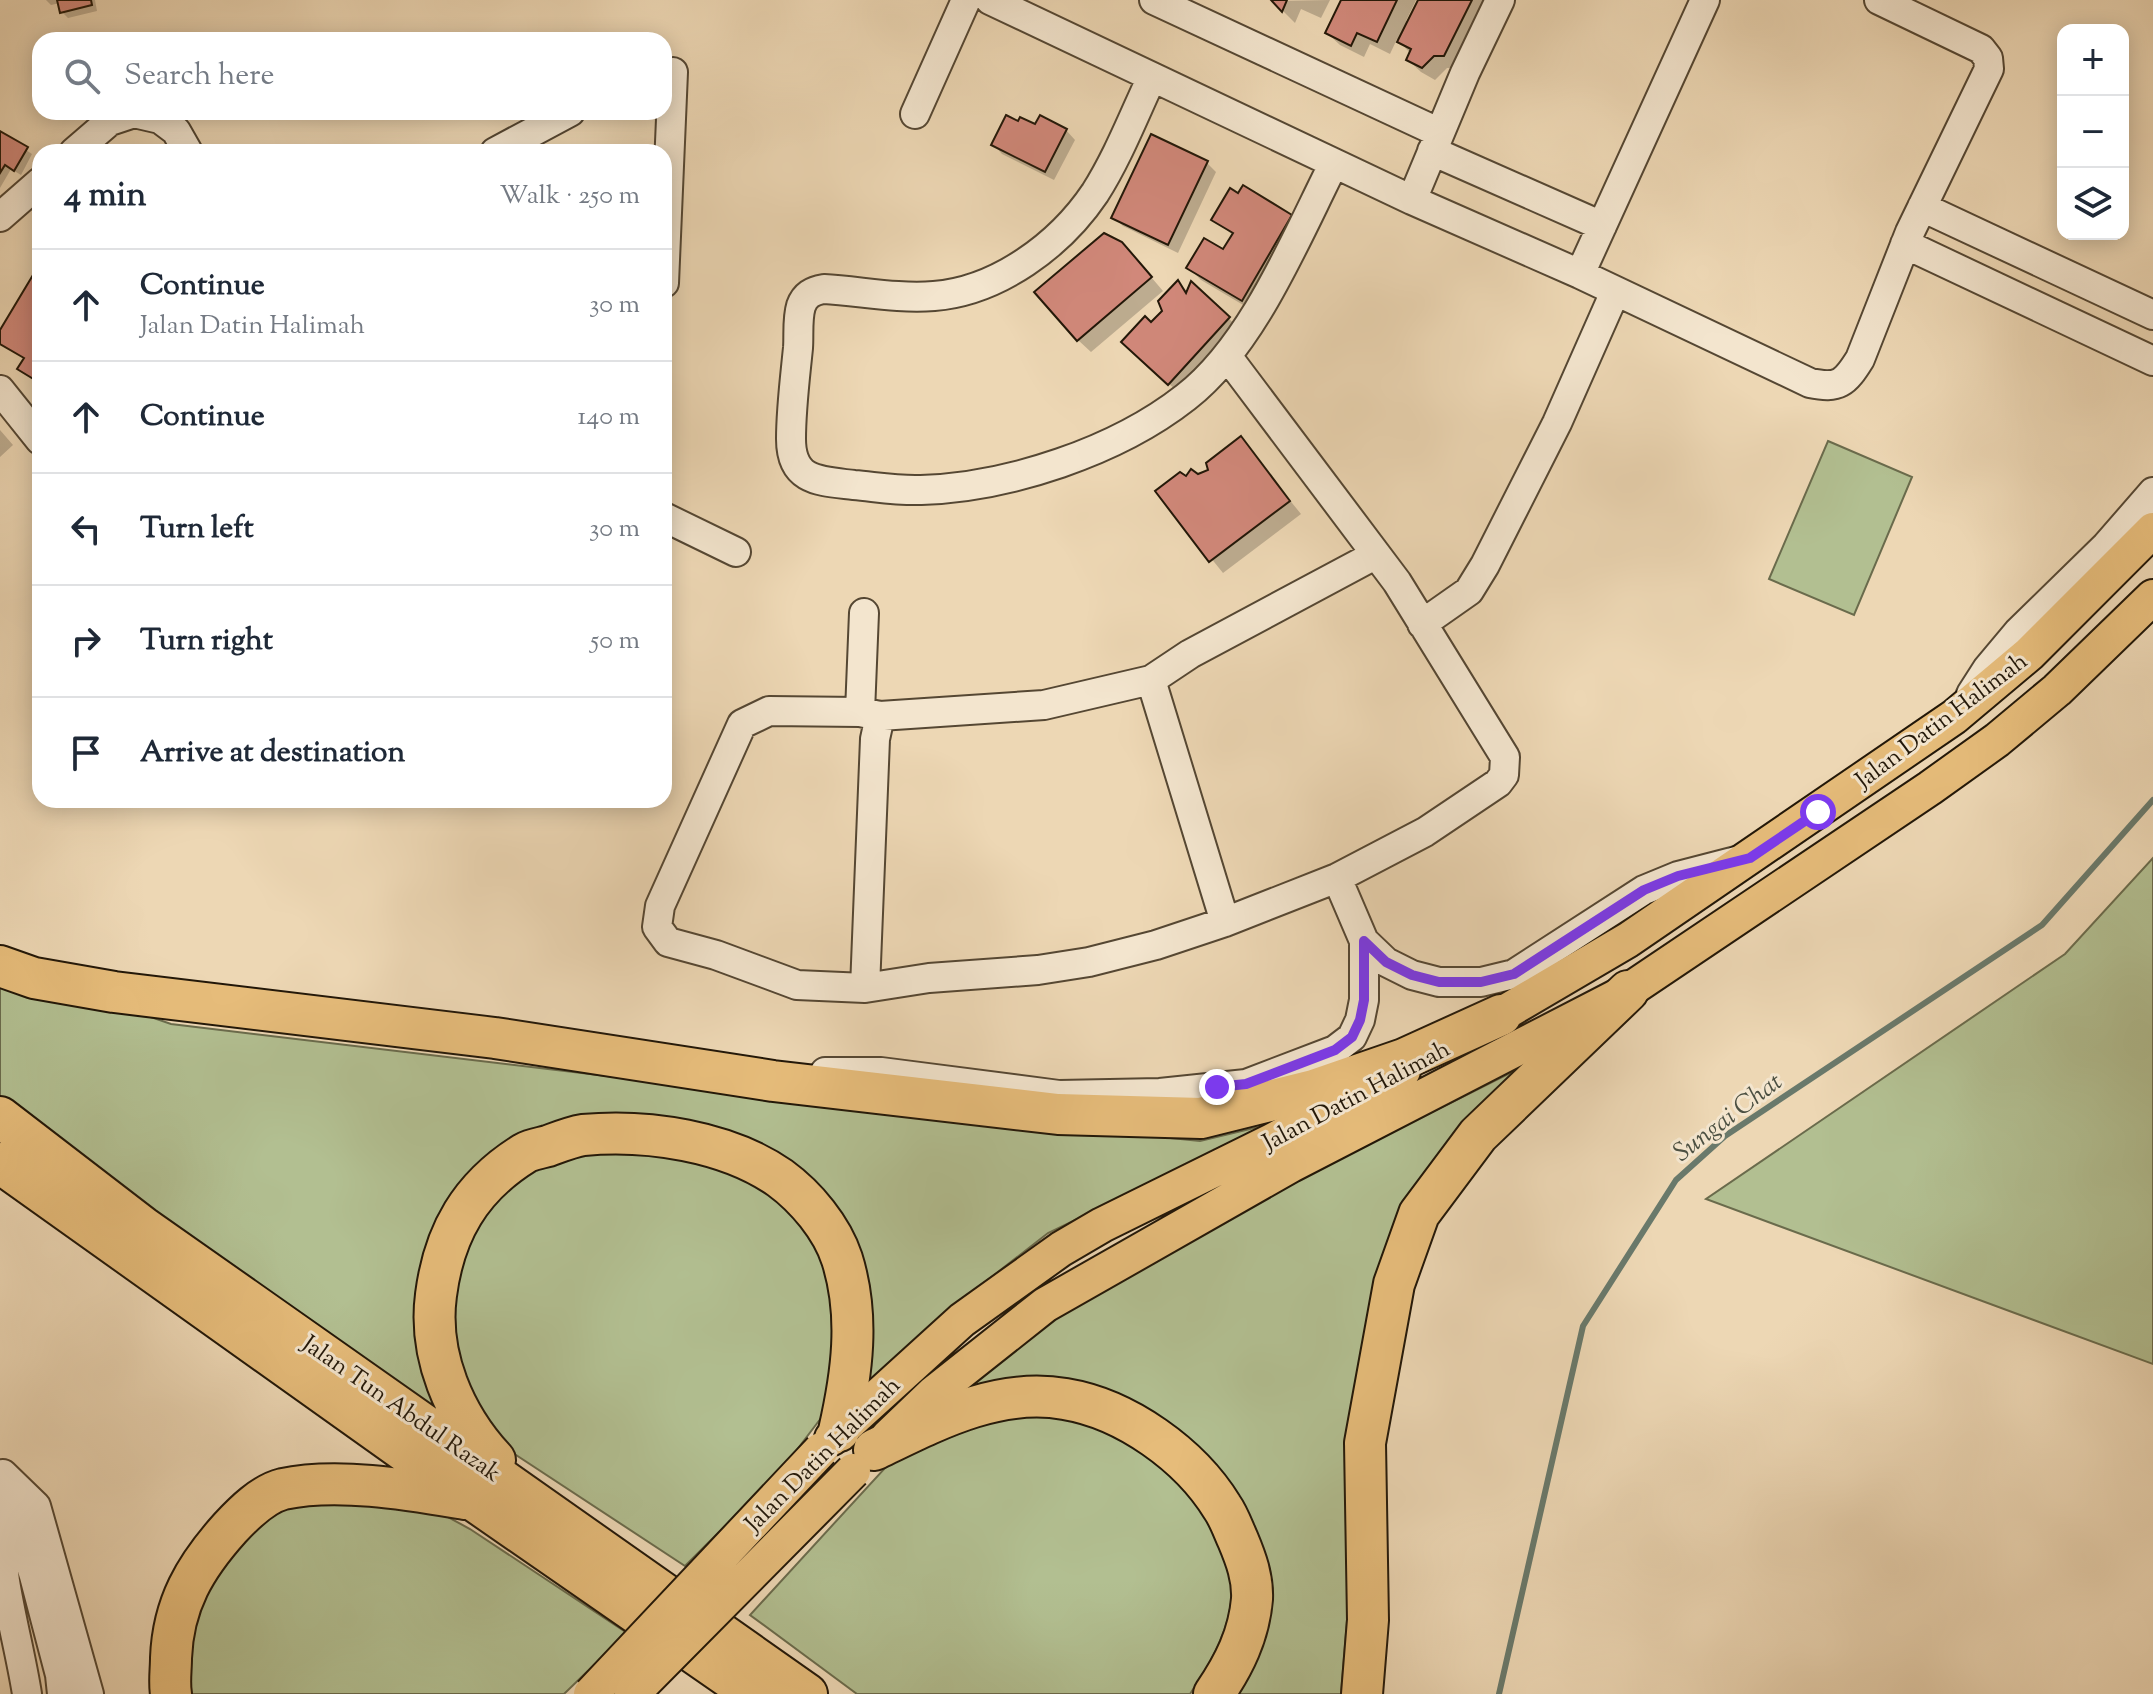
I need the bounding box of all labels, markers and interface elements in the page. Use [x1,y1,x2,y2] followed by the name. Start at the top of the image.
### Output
[2057,24,2129,240] map controls
[2057,24,2129,96] button: +
[32,32,672,120] search box
[60,54,104,98] icon: search
[124,55,274,98] text: Search here
[2057,96,2129,168] button: −
[2057,168,2129,240] button: layers
[64,172,146,221] text: 4 min
[499,178,640,215] text: Walk · 250 m
[140,265,265,308] text: Continue
[64,283,108,327] icon: ahead
[589,287,640,324] text: 30 m
[140,308,365,345] text: Jalan Datin Halimah
[64,395,108,439] icon: ahead
[140,396,265,439] text: Continue
[577,399,640,436] text: 140 m
[64,507,108,551] icon: left
[140,508,254,551] text: Turn left
[589,511,640,548] text: 30 m
[64,619,108,663] icon: right
[140,620,273,663] text: Turn right
[590,623,640,660] text: 50 m
[1847,645,2035,799] street label: Jalan Datin Halimah
[64,731,108,775] icon: arrive
[140,732,405,775] text: Arrive at destination
[1800,794,1836,830] route start
[1255,1033,1457,1161] street label: Jalan Datin Halimah
[1666,1064,1791,1171] water label: Sungai Chat
[1199,1069,1235,1105] route end
[293,1327,507,1491] street label: Jalan Tun Abdul Razak
[737,1370,909,1542] street label: Jalan Datin Halimah

